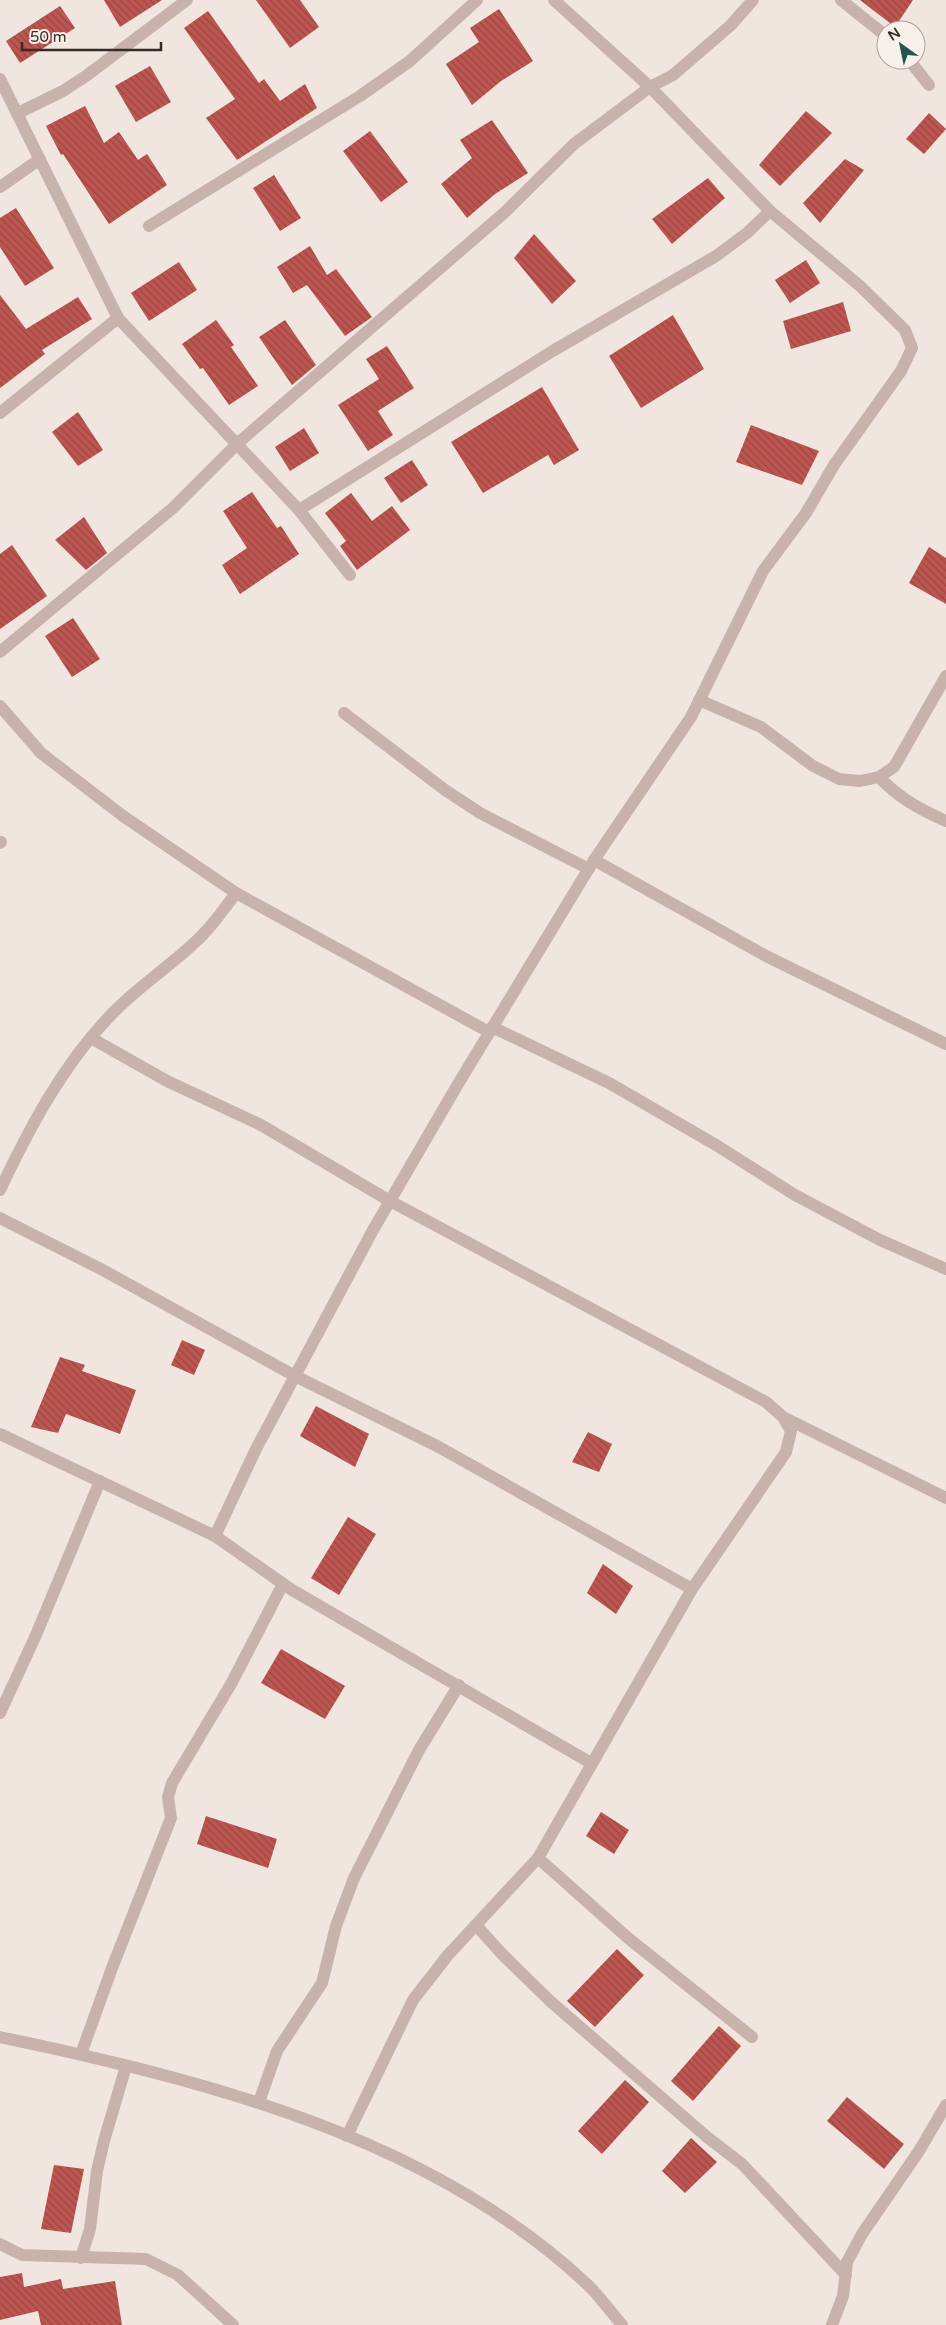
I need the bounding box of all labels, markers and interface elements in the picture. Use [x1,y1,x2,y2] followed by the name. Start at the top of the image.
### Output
[22,20,161,52] scale bar
[876,20,926,70] north arrow
[885,24,904,45] text: N
[30,28,67,46] text: 50 m

